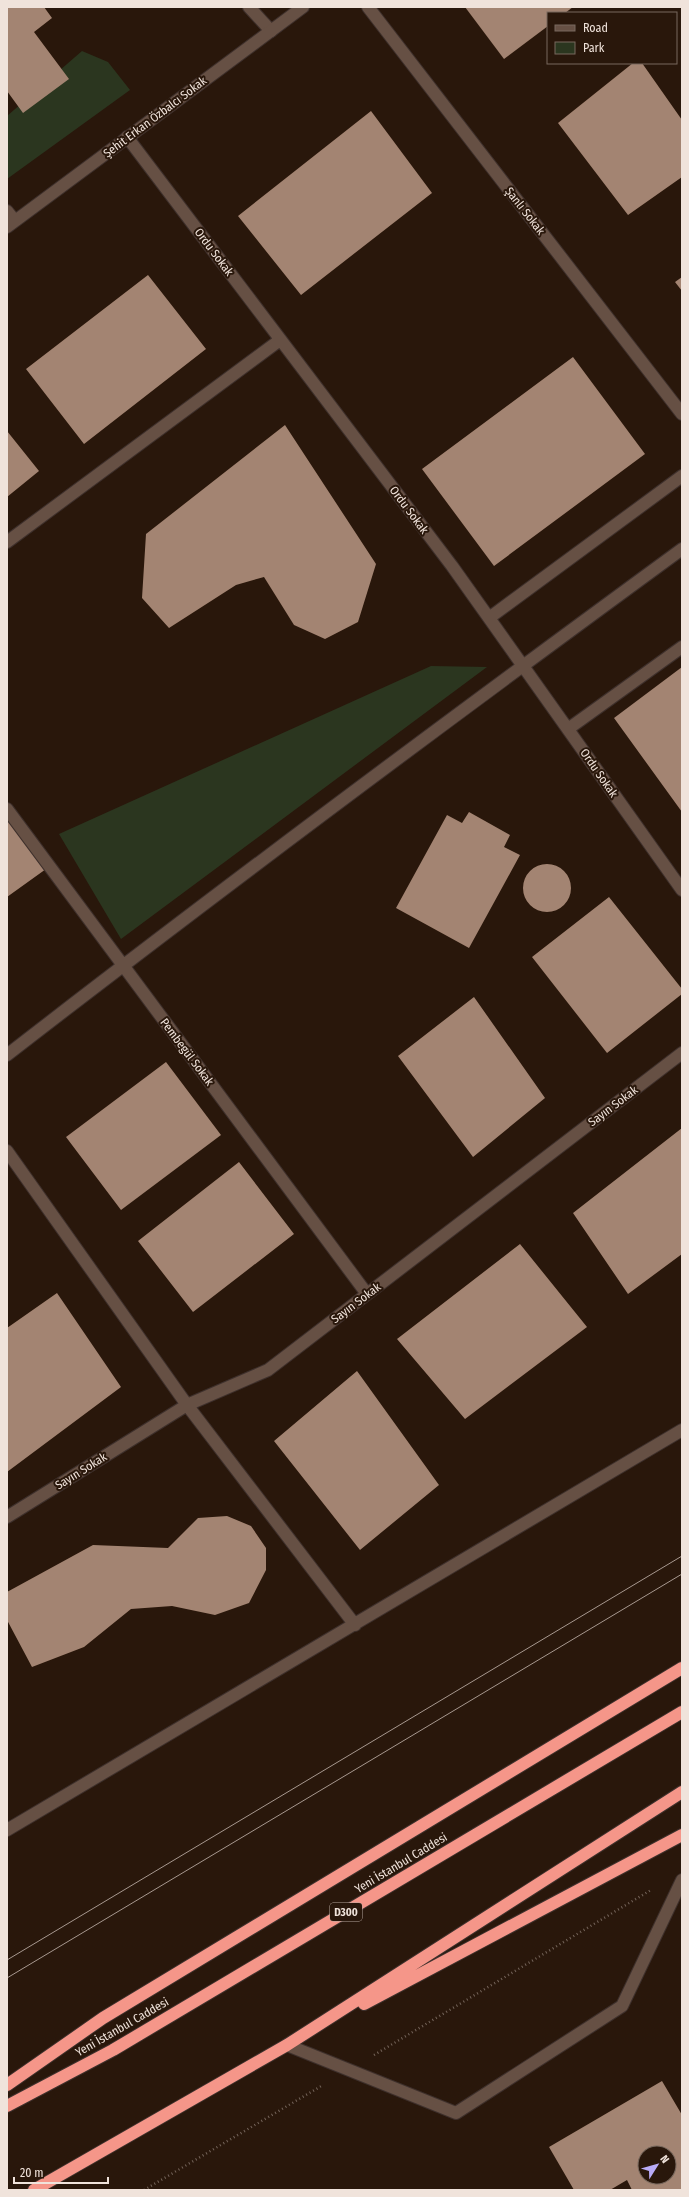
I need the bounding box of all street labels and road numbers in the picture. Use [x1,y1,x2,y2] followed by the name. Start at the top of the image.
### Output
[99,72,210,160] street label: Şehit Erkan Özbalcı Sokak
[502,184,548,238] street label: Şanlı Sokak
[192,225,237,279] street label: Ordu Sokak
[387,483,432,537] street label: Ordu Sokak
[577,746,621,800] street label: Ordu Sokak
[157,1016,217,1089] street label: Pembegül Sokak
[585,1083,641,1129] street label: Sayın Sokak
[328,1280,384,1326] street label: Sayın Sokak
[53,1449,110,1492] street label: Sayın Sokak
[352,1829,450,1896] street label: Yeni İstanbul Caddesi
[330,1903,362,1921] road number: D300
[72,1994,171,2059] street label: Yeni İstanbul Caddesi

